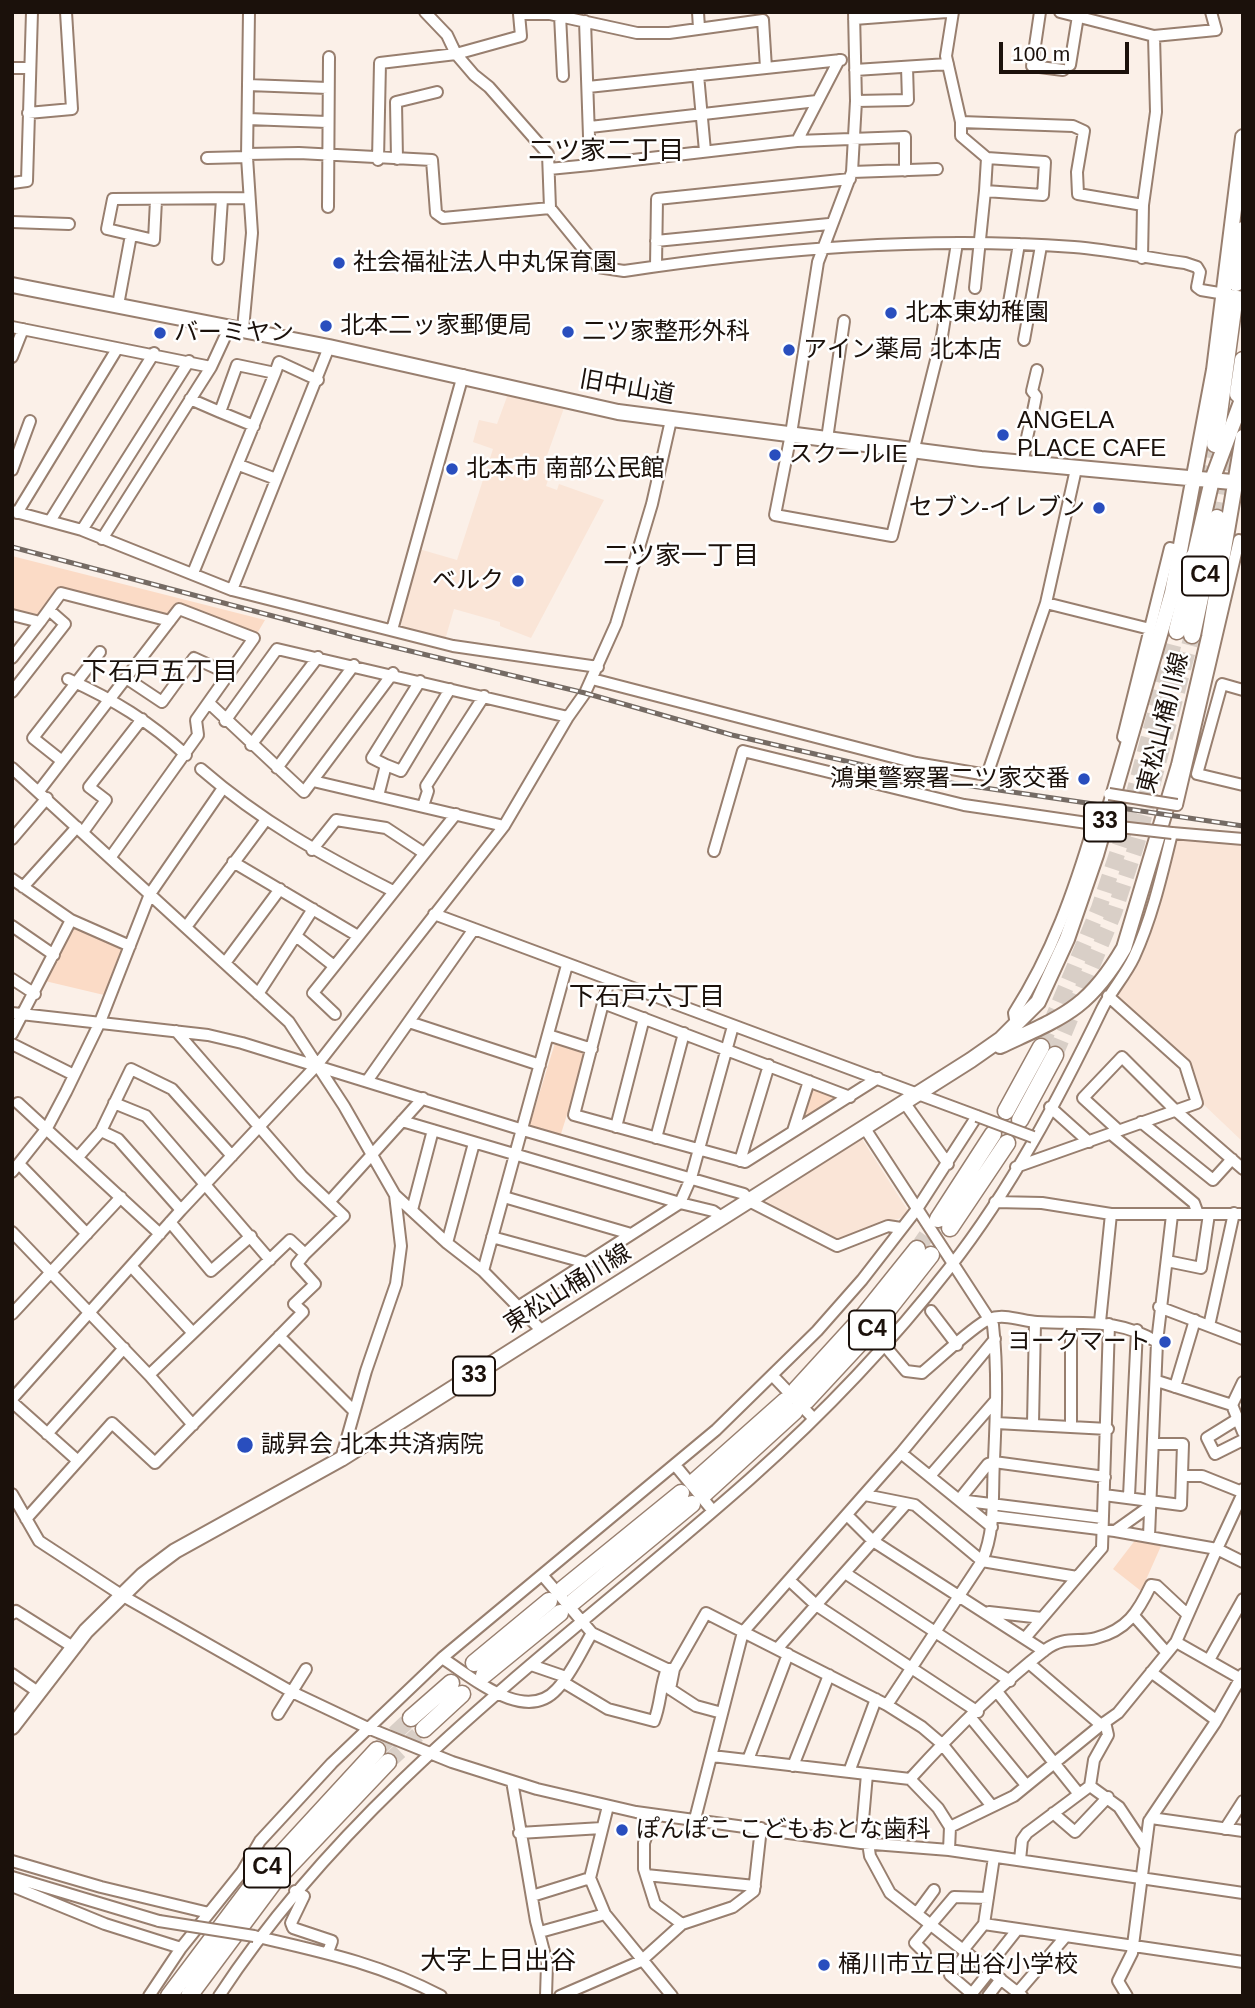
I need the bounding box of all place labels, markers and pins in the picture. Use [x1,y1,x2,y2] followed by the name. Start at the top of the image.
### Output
[353,249,617,277] place label: 社会福祉法人中丸保育園
[331,255,347,271] marker: 社会福祉法人中丸保育園
[905,299,1049,327] place label: 北本東幼稚園
[883,305,899,321] marker: 北本東幼稚園
[340,312,532,340] place label: 北本二ッ家郵便局
[318,318,334,334] marker: 北本二ッ家郵便局
[582,318,750,346] place label: 二ツ家整形外科
[174,319,294,347] place label: バーミヤン
[560,324,576,340] marker: 二ツ家整形外科
[152,325,168,341] marker: バーミヤン
[803,336,1002,364] place label: アイン薬局 北本店
[781,342,797,358] marker: アイン薬局 北本店
[1017,407,1166,463] place label: ANGELA PLACE CAFE
[995,427,1011,443] marker: ANGELA PLACE CAFE
[789,441,908,469] place label: スクールIE
[767,447,783,463] marker: スクールIE
[466,455,665,483] place label: 北本市 南部公民館
[444,461,460,477] marker: 北本市 南部公民館
[909,494,1085,522] place label: セブン-イレブン
[1091,500,1107,516] marker: セブン-イレブン
[432,567,504,595] place label: ベルク
[510,573,526,589] marker: ベルク
[830,765,1070,793] place label: 鴻巣警察署二ツ家交番
[1076,771,1092,787] marker: 鴻巣警察署二ツ家交番
[1007,1328,1151,1356] place label: ヨークマート
[1157,1334,1173,1350] marker: ヨークマート
[261,1431,484,1459] place label: 誠昇会 北本共済病院
[235,1435,255,1455] marker: 誠昇会 北本共済病院
[636,1816,931,1844] place label: ぽんぽこ こどもおとな歯科
[614,1822,630,1838] marker: ぽんぽこ こどもおとな歯科
[838,1951,1078,1979] place label: 桶川市立日出谷小学校
[816,1957,832,1973] marker: 桶川市立日出谷小学校

